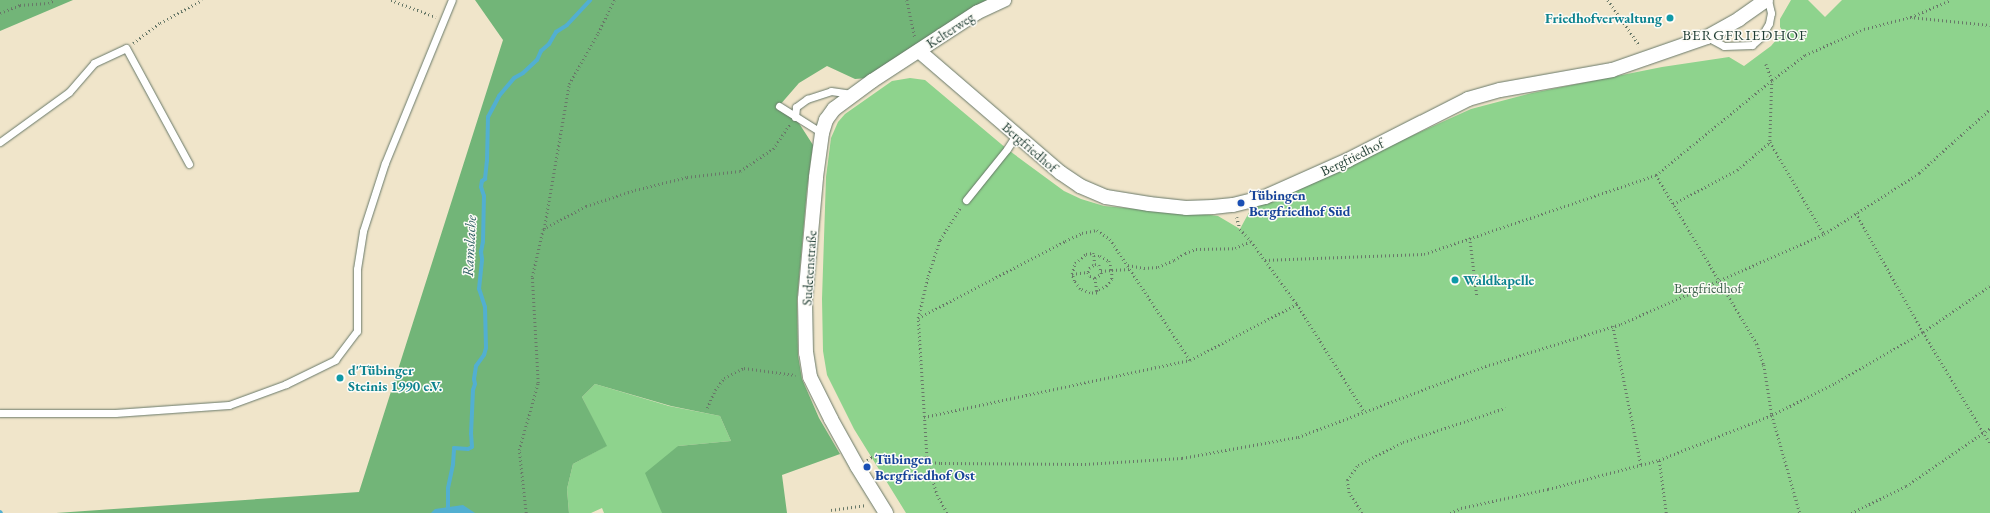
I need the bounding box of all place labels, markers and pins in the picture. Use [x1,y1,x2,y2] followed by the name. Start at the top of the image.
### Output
[1545,10,1662,26] place label: Friedhofverwaltung
[1665,13,1675,23] marker: Friedhofverwaltung
[1249,187,1351,220] place label: Tübingen Bergfriedhof Süd
[1236,198,1246,208] marker: Tübingen Bergfriedhof Süd
[1463,272,1534,288] place label: Waldkapelle
[1450,275,1460,285] marker: Waldkapelle
[348,362,442,394] place label: d'Tübinger Steinis 1990 e.V.
[335,373,345,383] marker: d'Tübinger Steinis 1990 e.V.
[875,451,975,484] place label: Tübingen Bergfriedhof Ost
[862,462,872,472] marker: Tübingen Bergfriedhof Ost

